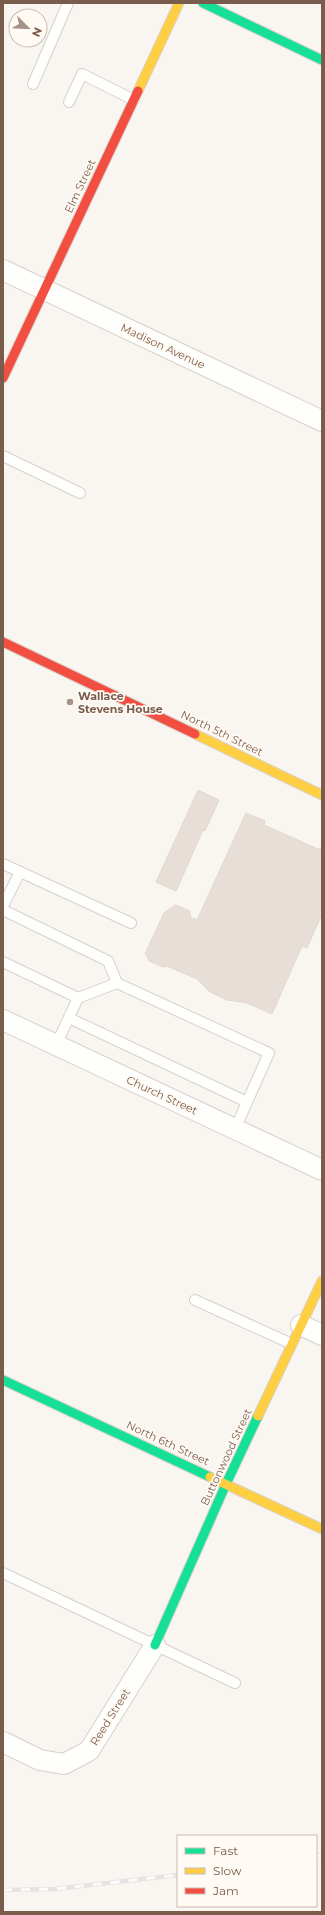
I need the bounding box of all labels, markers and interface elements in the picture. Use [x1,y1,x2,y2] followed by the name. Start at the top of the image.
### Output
[8,8,48,48] north arrow
[29,25,45,39] text: N
[61,156,99,215] street label: Elm Street
[119,320,208,372] street label: Madison Avenue
[78,689,163,716] place label: Wallace Stevens House
[65,697,75,707] marker: Wallace Stevens House
[179,707,266,759] street label: North 5th Street
[124,1072,200,1118] street label: Church Street
[197,1406,255,1508] street label: Buttonwood Street
[124,1418,212,1469] street label: North 6th Street
[87,1685,133,1748] street label: Reed Street
[177,1835,317,1907] legend
[213,1843,238,1858] text: Fast
[213,1863,242,1878] text: Slow
[212,1883,239,1898] text: Jam

